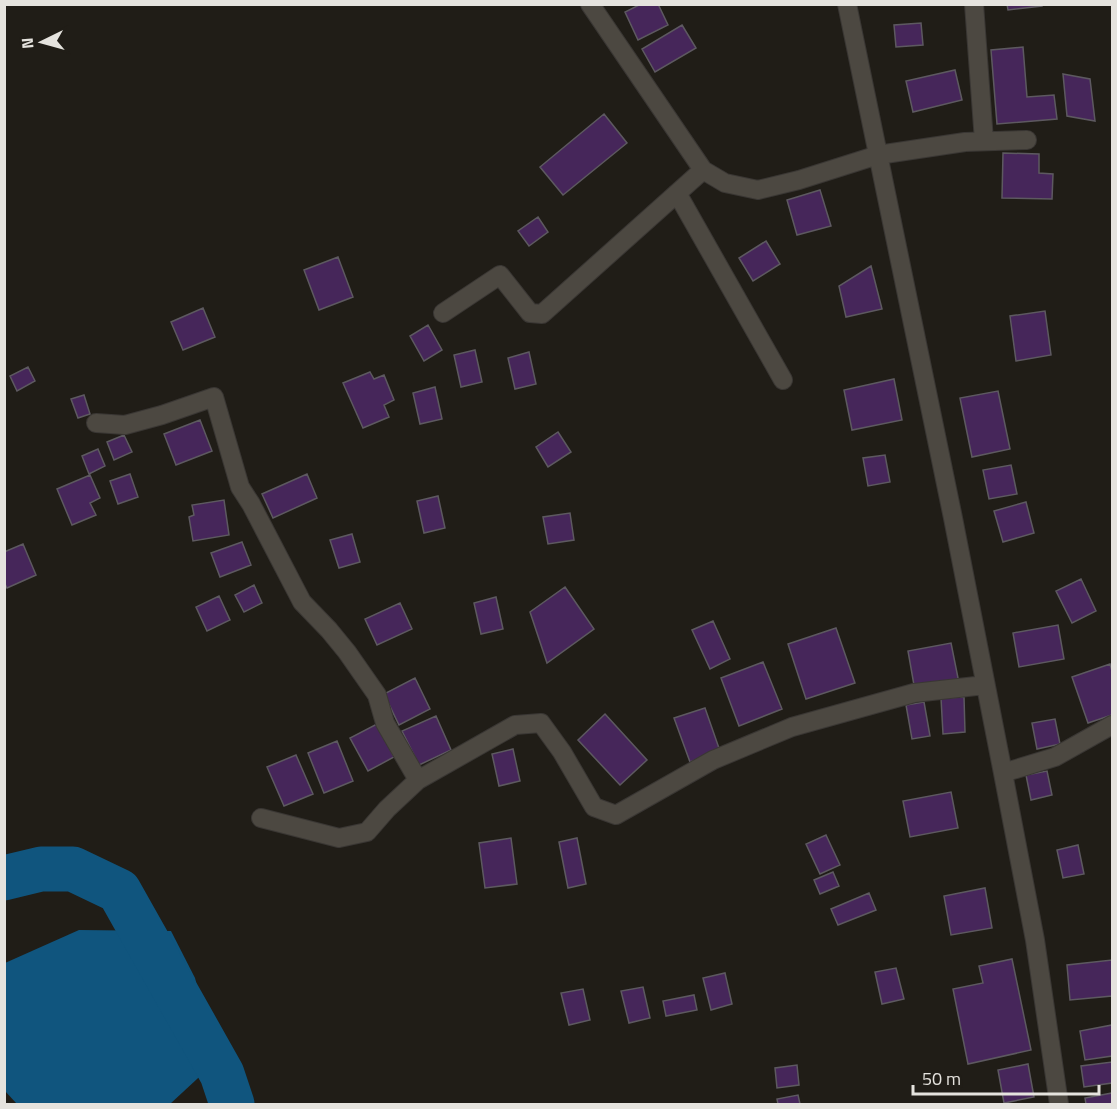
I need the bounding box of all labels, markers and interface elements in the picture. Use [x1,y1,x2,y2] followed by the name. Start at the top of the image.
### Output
[12,12,72,72] north arrow
[15,37,39,50] text: N
[913,1058,1099,1096] scale bar
[922,1065,961,1092] text: 50 m

